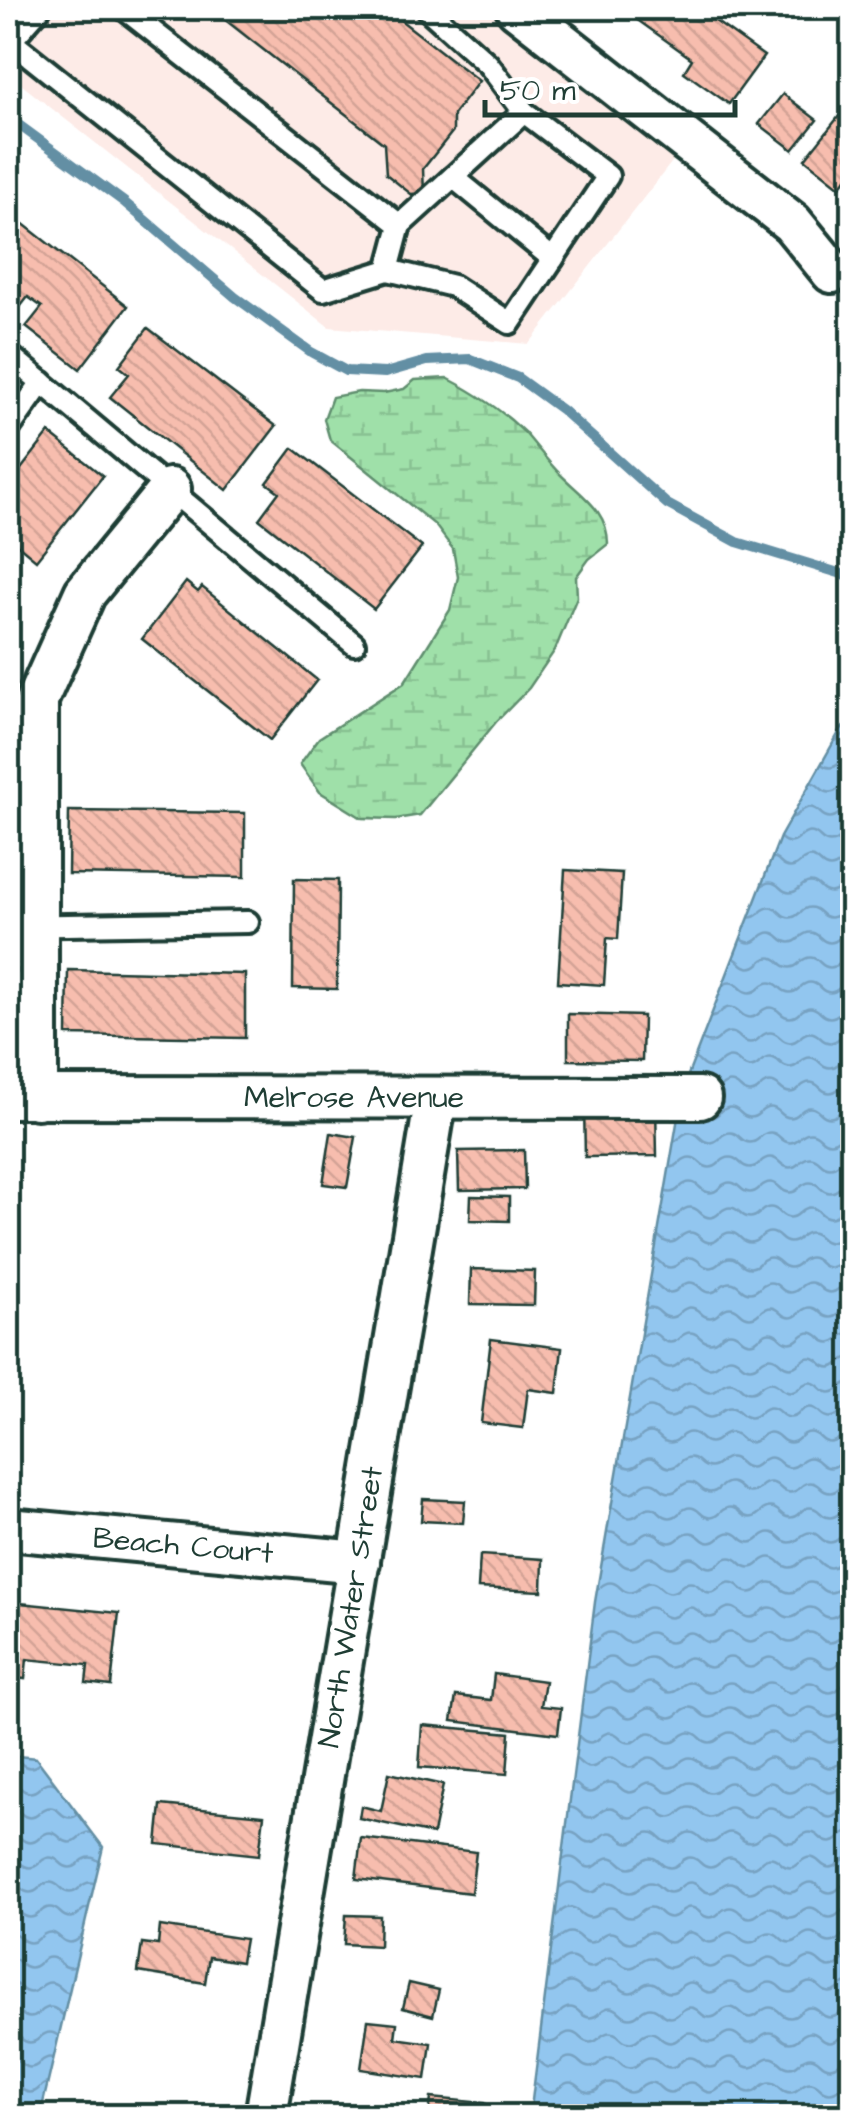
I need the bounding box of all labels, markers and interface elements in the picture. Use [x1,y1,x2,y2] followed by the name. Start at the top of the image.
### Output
[485,55,735,117] scale bar
[500,70,576,112] text: 50 m
[244,1077,464,1119] street label: Melrose Avenue
[308,1463,394,1751] street label: North Water Street
[91,1517,275,1575] street label: Beach Court

